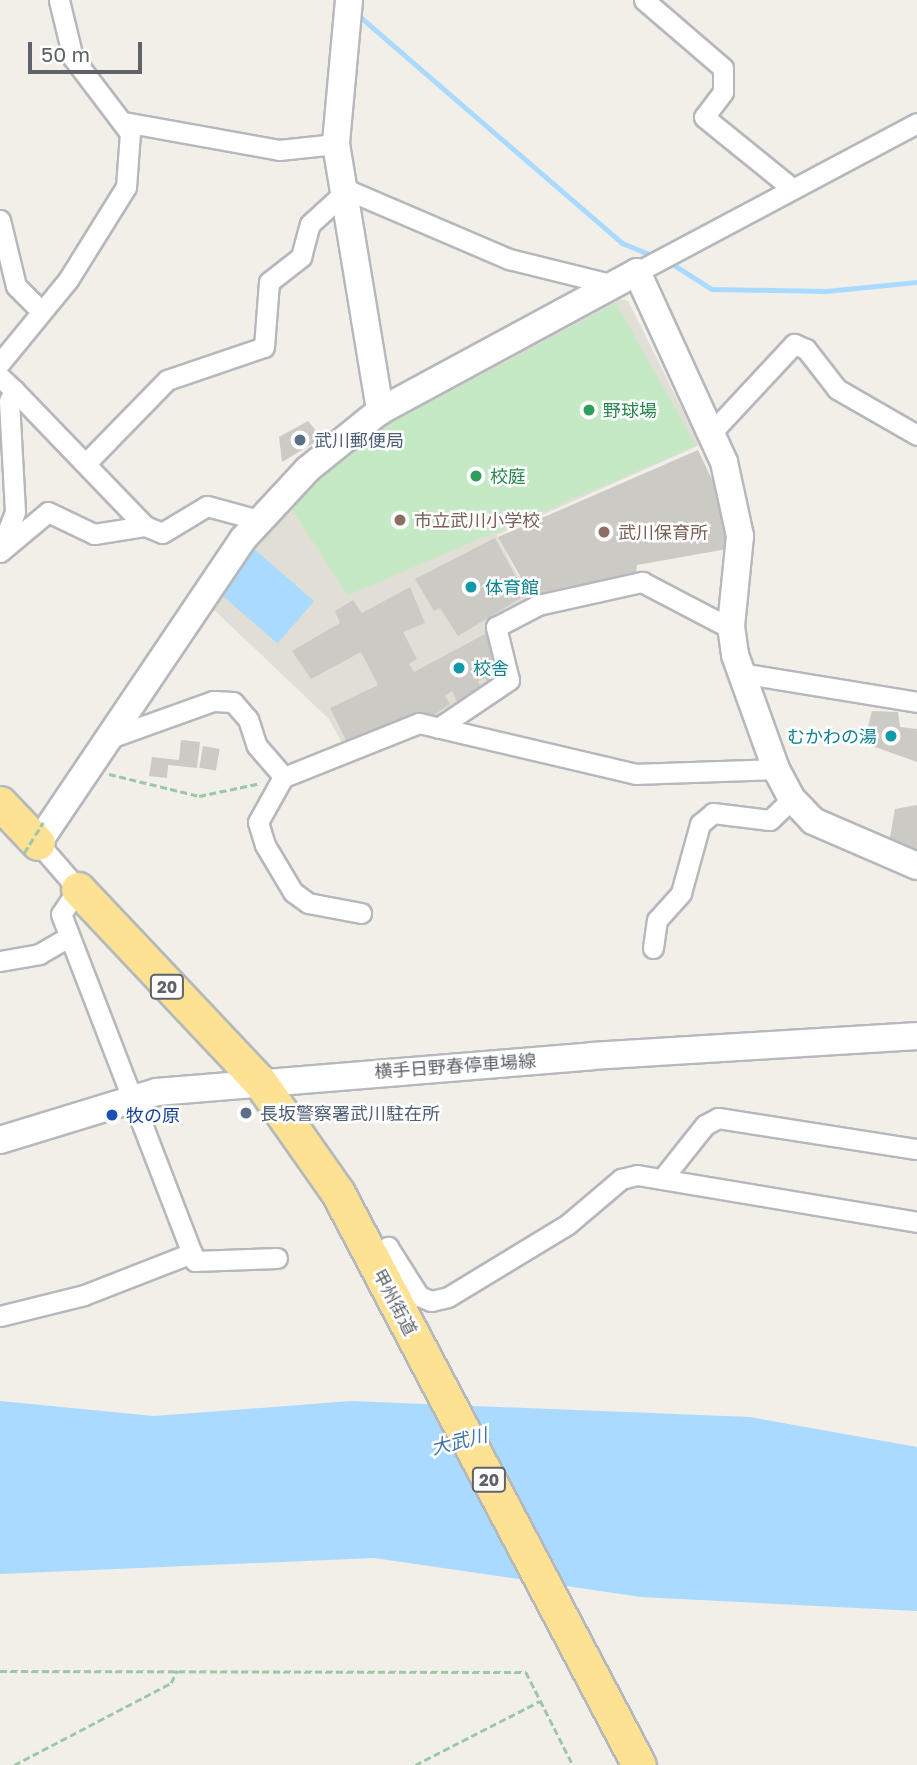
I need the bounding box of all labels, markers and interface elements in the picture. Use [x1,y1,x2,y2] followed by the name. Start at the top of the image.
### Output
[32,28,145,72] scale bar
[41,41,90,67] text: 50 m
[603,399,657,421] place label: 野球場
[581,402,597,418] marker: 野球場
[314,429,404,451] place label: 武川郵便局
[292,432,308,448] marker: 武川郵便局
[490,465,526,487] place label: 校庭
[468,468,484,484] marker: 校庭
[414,509,540,531] place label: 市立武川小学校
[392,512,408,528] marker: 市立武川小学校
[618,521,708,543] place label: 武川保育所
[596,524,612,540] marker: 武川保育所
[485,576,539,598] place label: 体育館
[463,579,479,595] marker: 体育館
[473,657,509,679] place label: 校舎
[451,660,467,676] marker: 校舎
[787,725,877,747] place label: むかわの湯
[883,728,899,744] marker: むかわの湯
[150,974,184,1000] road number: 20
[373,1050,537,1082] street label: 横手日野春停車場線
[260,1102,440,1124] place label: 長坂警察署武川駐在所
[126,1104,180,1126] place label: 牧の原
[238,1105,254,1121] marker: 長坂警察署武川駐在所
[104,1107,120,1123] marker: 牧の原
[369,1265,421,1339] street label: 甲州街道
[429,1423,489,1459] water label: 大武川
[472,1468,506,1492] road number: 20

